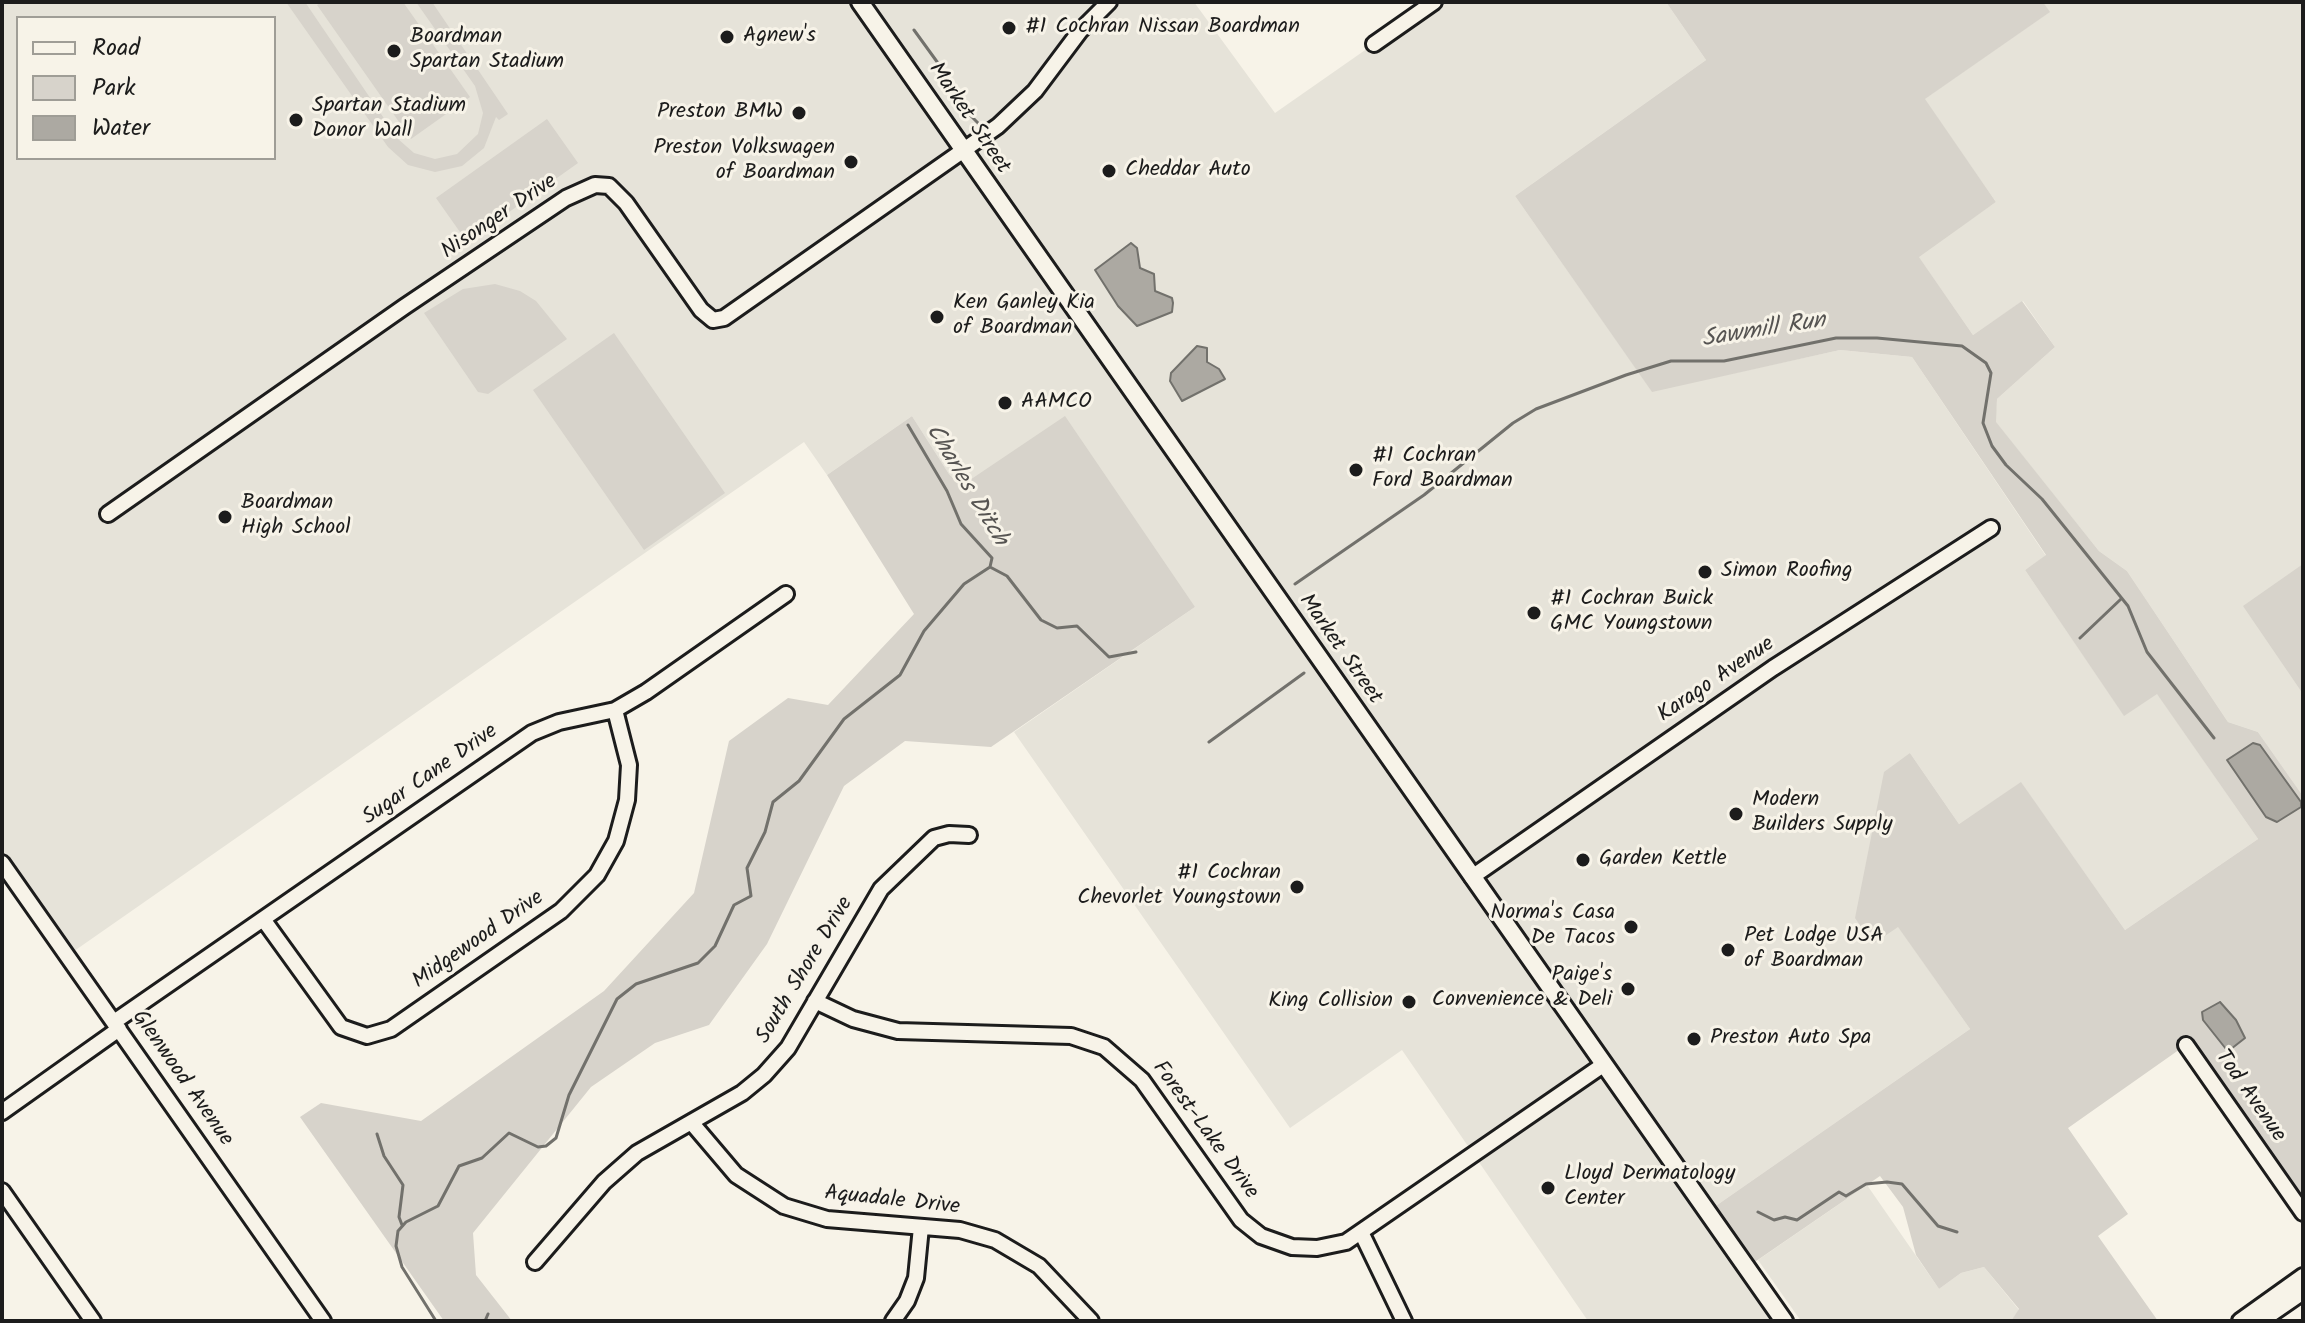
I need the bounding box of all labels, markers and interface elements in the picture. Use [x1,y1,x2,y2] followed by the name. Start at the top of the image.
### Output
[1025,15,1300,41] place label: #1 Cochran Nissan Boardman
[16,16,276,160] legend
[1000,19,1018,37] marker: #1 Cochran Nissan Boardman
[743,24,816,50] place label: Agnew's
[410,25,564,76] place label: Boardman Spartan Stadium
[718,28,736,46] marker: Agnew's
[92,29,140,68] text: Road
[385,42,403,60] marker: Boardman Spartan Stadium
[921,58,1015,180] street label: Market Street
[92,69,136,108] text: Park
[312,94,466,146] place label: Spartan Stadium Donor Wall
[657,100,783,126] place label: Preston BMW
[790,104,808,122] marker: Preston BMW
[92,109,150,148] text: Water
[287,111,305,129] marker: Spartan Stadium Donor Wall
[654,136,835,188] place label: Preston Volkswagen of Boardman
[842,153,860,171] marker: Preston Volkswagen of Boardman
[1125,158,1251,184] place label: Cheddar Auto
[1100,162,1118,180] marker: Cheddar Auto
[437,170,563,266] street label: Nisonger Drive
[953,291,1095,342] place label: Ken Ganley Kia of Boardman
[928,308,946,326] marker: Ken Ganley Kia of Boardman
[1700,308,1828,356] water label: Sawmill Run
[1021,390,1092,416] place label: AAMCO
[996,394,1014,412] marker: AAMCO
[917,420,1013,552] water label: Charles Ditch
[1372,444,1513,496] place label: #1 Cochran Ford Boardman
[1347,461,1365,479] marker: #1 Cochran Ford Boardman
[241,491,351,542] place label: Boardman High School
[216,508,234,526] marker: Boardman High School
[1721,559,1853,585] place label: Simon Roofing
[1696,563,1714,581] marker: Simon Roofing
[1550,587,1713,638] place label: #1 Cochran Buick GMC Youngstown
[1291,590,1387,710] street label: Market Street
[1525,604,1543,622] marker: #1 Cochran Buick GMC Youngstown
[1654,632,1780,730] street label: Karago Avenue
[358,720,504,832] street label: Sugar Cane Drive
[1752,788,1893,840] place label: Modern Builders Supply
[1727,805,1745,823] marker: Modern Builders Supply
[1599,847,1727,873] place label: Garden Kettle
[1574,851,1592,869] marker: Garden Kettle
[1077,861,1281,912] place label: #1 Cochran Chevorlet Youngstown
[1288,878,1306,896] marker: #1 Cochran Chevorlet Youngstown
[408,886,550,996] street label: Midgewood Drive
[752,893,860,1049] street label: South Shore Drive
[1490,901,1615,952] place label: Norma's Casa De Tacos
[1622,918,1640,936] marker: Norma's Casa De Tacos
[1744,924,1884,976] place label: Pet Lodge USA of Boardman
[1719,941,1737,959] marker: Pet Lodge USA of Boardman
[1432,963,1612,1014] place label: Paige's Convenience & Deli
[1619,980,1637,998] marker: Paige's Convenience & Deli
[1268,989,1393,1015] place label: King Collision
[1400,993,1418,1011] marker: King Collision
[124,1006,238,1152] street label: Glenwood Avenue
[1710,1026,1871,1052] place label: Preston Auto Spa
[1685,1030,1703,1048] marker: Preston Auto Spa
[2208,1046,2290,1148] street label: Tod Avenue
[1145,1057,1263,1205] street label: Forest-Lake Drive
[1564,1162,1735,1214] place label: Lloyd Dermatology Center
[1539,1179,1557,1197] marker: Lloyd Dermatology Center
[823,1182,961,1222] street label: Aquadale Drive

